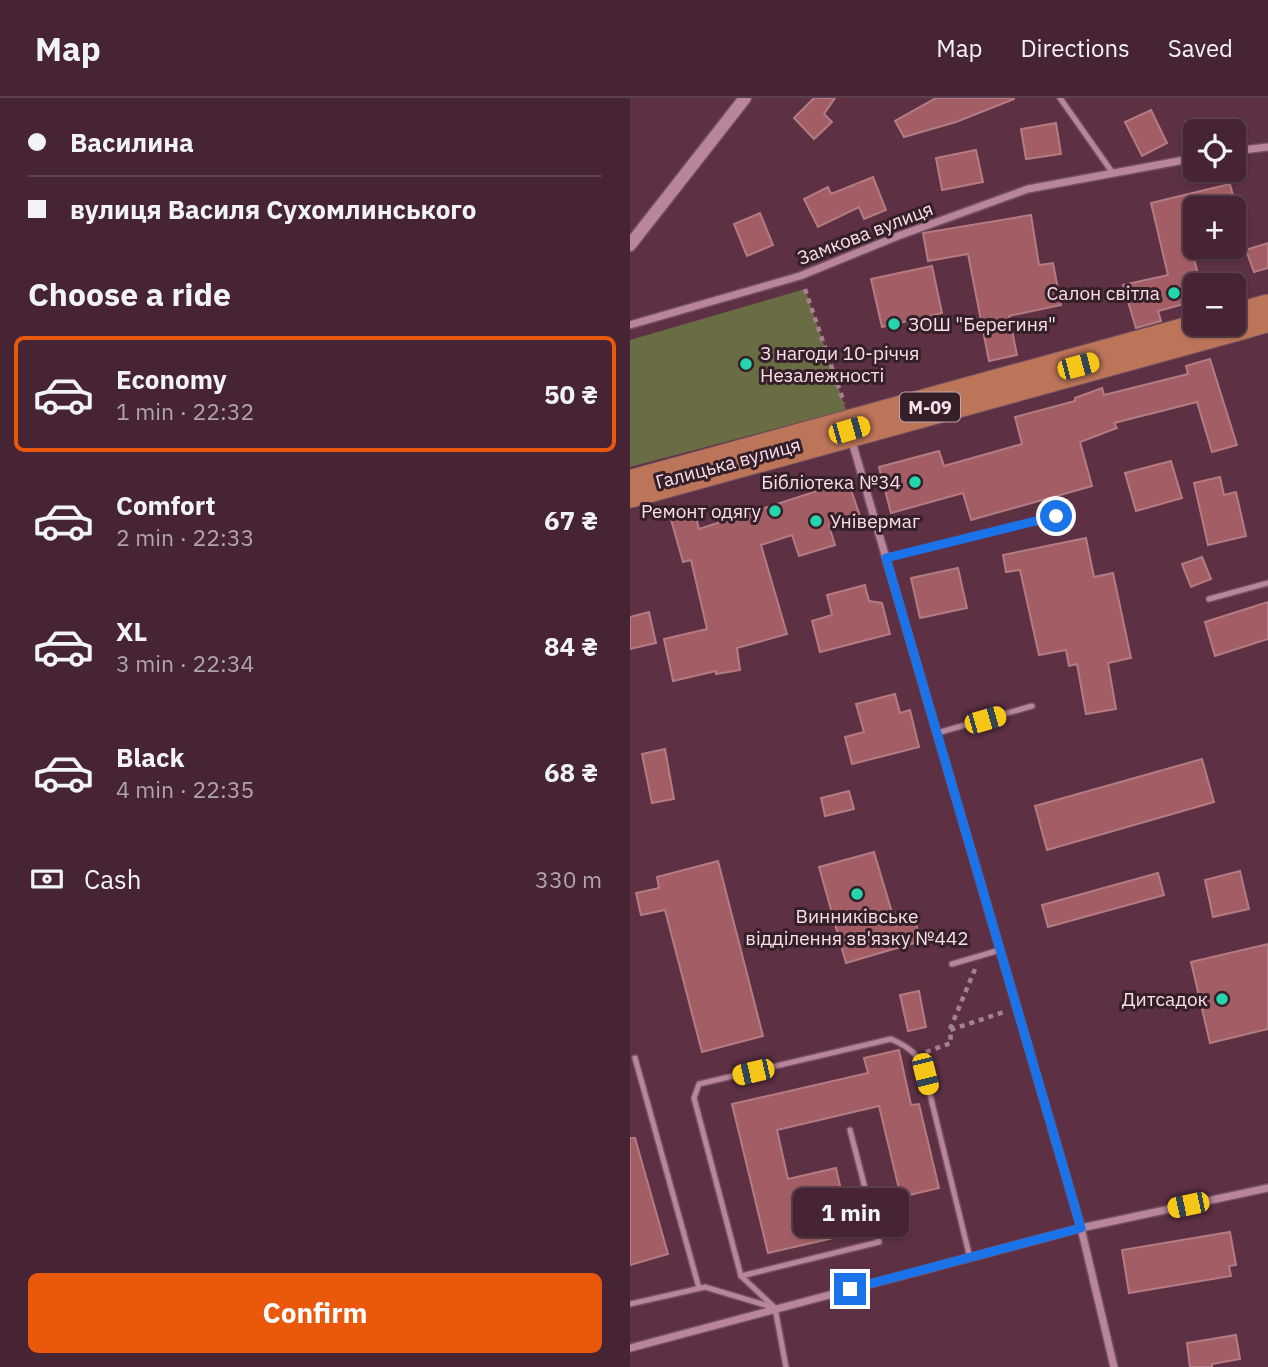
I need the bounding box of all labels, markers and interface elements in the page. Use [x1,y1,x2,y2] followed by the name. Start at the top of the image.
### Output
[35,27,101,70] text: Map
[936,32,982,64] text: Map
[1020,32,1130,64] text: Directions
[1168,32,1233,64] text: Saved
[1183,119,1246,336] map controls
[1183,119,1246,182] button: locate
[70,125,194,159] text: Василина
[70,192,476,226] text: вулиця Василя Сухомлинського
[794,196,936,270] street label: Замкова вулиця
[1183,196,1246,259] button: +
[28,273,231,315] text: Choose a ride
[1183,273,1246,336] button: −
[1047,281,1160,305] place label: Салон світла
[1166,285,1182,301] marker: Салон світла
[908,312,1056,336] place label: ЗОШ "Берегиня"
[886,316,902,332] marker: ЗОШ "Берегиня"
[760,341,919,387] place label: З нагоди 10-річчя Незалежності
[1055,350,1102,382] car
[738,356,754,372] marker: З нагоди 10-річчя Незалежності
[116,362,227,396] text: Economy
[32,363,95,426] icon: car
[544,377,598,411] text: 50 ₴
[900,393,960,422] road number: М-09
[116,396,254,426] text: 1 min · 22:32
[826,414,873,446] car
[653,432,803,494] street label: Галицька вулиця
[761,470,901,494] place label: Бібліотека №34
[907,474,923,490] marker: Бібліотека №34
[116,488,215,522] text: Comfort
[32,489,95,552] icon: car
[641,499,762,523] place label: Ремонт одягу
[1040,500,1072,532] route start
[544,503,598,537] text: 67 ₴
[767,503,783,519] marker: Ремонт одягу
[830,509,920,533] place label: Універмаг
[808,513,824,529] marker: Універмаг
[116,522,254,552] text: 2 min · 22:33
[116,614,147,648] text: XL
[32,615,95,678] icon: car
[544,629,598,663] text: 84 ₴
[116,648,254,678] text: 3 min · 22:34
[962,704,1009,736] car
[116,740,184,774] text: Black
[32,741,95,804] icon: car
[544,755,598,789] text: 68 ₴
[116,774,254,804] text: 4 min · 22:35
[28,860,66,898] icon: cash
[84,862,141,896] text: Cash
[535,864,602,894] text: 330 m
[849,886,865,902] marker: Винниківське відділення зв'язку №442
[745,904,969,950] place label: Винниківське відділення зв'язку №442
[1122,987,1208,1011] place label: Дитсадок
[1214,991,1230,1007] marker: Дитсадок
[910,1051,941,1097] car
[731,1057,776,1087] car
[792,1188,908,1236] callout: 1 min
[1166,1190,1211,1220] car
[821,1197,881,1227] text: 1 min
[28,1273,602,1353] button: Confirm
[834,1273,866,1305] route end

